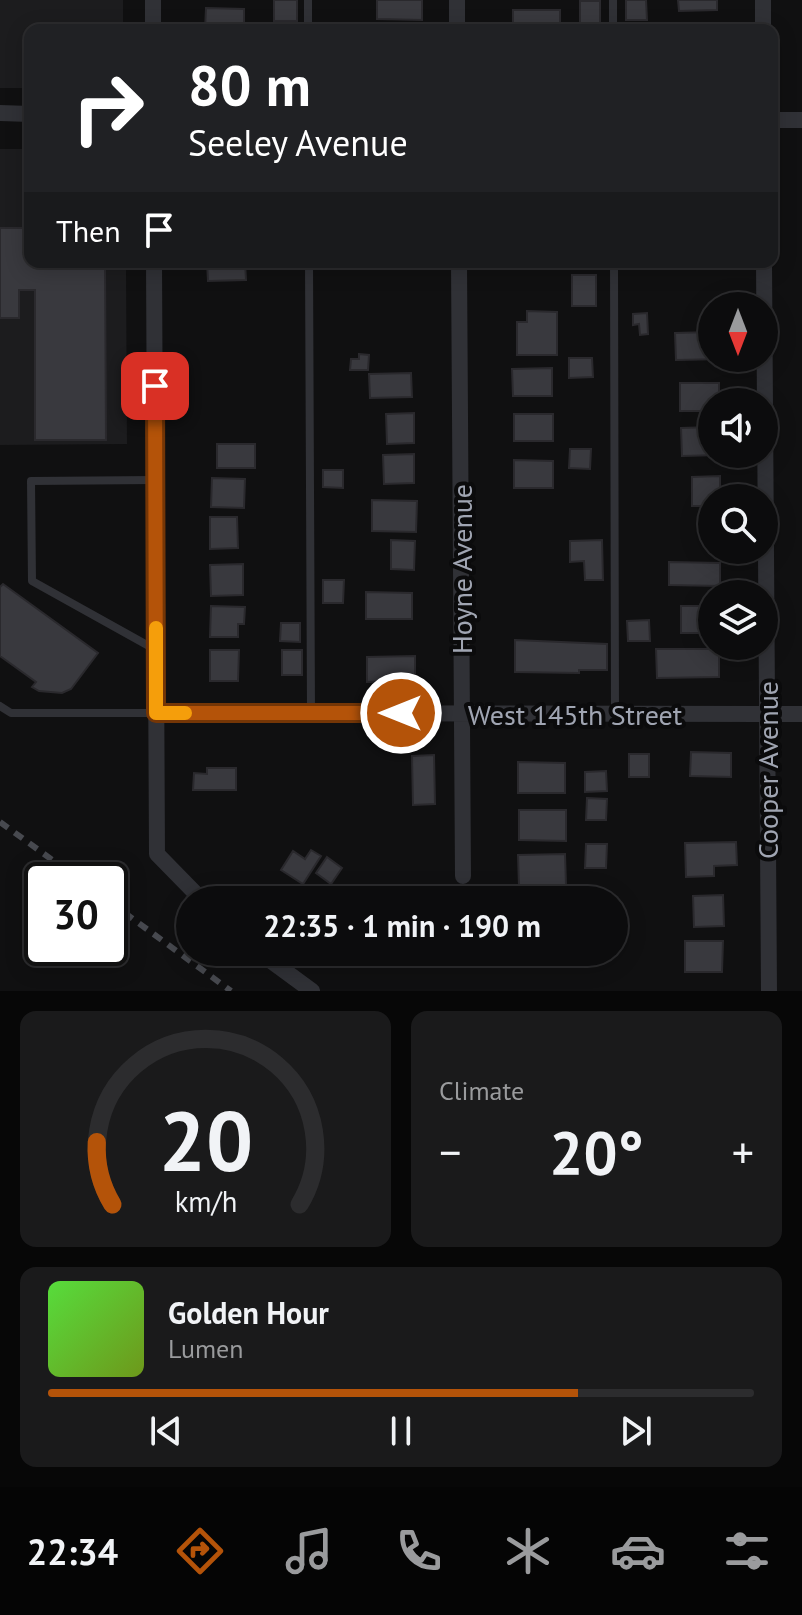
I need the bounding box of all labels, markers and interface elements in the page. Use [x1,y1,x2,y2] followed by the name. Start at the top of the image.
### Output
[188,49,311,121] text: 80 m
[56,56,160,160] icon: right
[188,119,408,166] text: Seeley Avenue
[137,208,181,252] icon: arrive
[56,211,121,250] text: Then
[698,292,778,372] north arrow
[698,292,778,660] map controls
[121,352,189,420] pin
[133,364,177,408] icon: arrive
[698,388,778,468] button: sound
[443,484,480,654] street label: Hoyne Avenue
[698,484,778,564] button: search
[698,580,778,660] button: layers
[359,671,443,755] position arrow
[749,681,786,859] street label: Cooper Avenue
[468,696,683,733] street label: West 145th Street
[24,862,128,966] speed limit sign: 30
[263,906,541,945] text: 22:35 · 1 min · 190 m
[439,1074,524,1107] text: Climate
[158,1086,253,1194] text: 20
[549,1113,644,1191] text: 20°
[439,1123,461,1180] text: −
[732,1123,754,1180] text: +
[174,1183,237,1220] text: km/h
[168,1293,329,1332] text: Golden Hour
[168,1332,243,1365] text: Lumen
[144,1409,188,1453] icon: previous
[379,1409,423,1453] icon: pause
[614,1409,658,1453] icon: next
[172,1523,228,1579] icon: directions
[281,1523,337,1579] icon: music
[391,1523,447,1579] icon: phone
[500,1523,556,1579] icon: climate
[610,1523,666,1579] icon: car
[719,1523,775,1579] icon: filters
[27,1528,118,1575] text: 22:34

